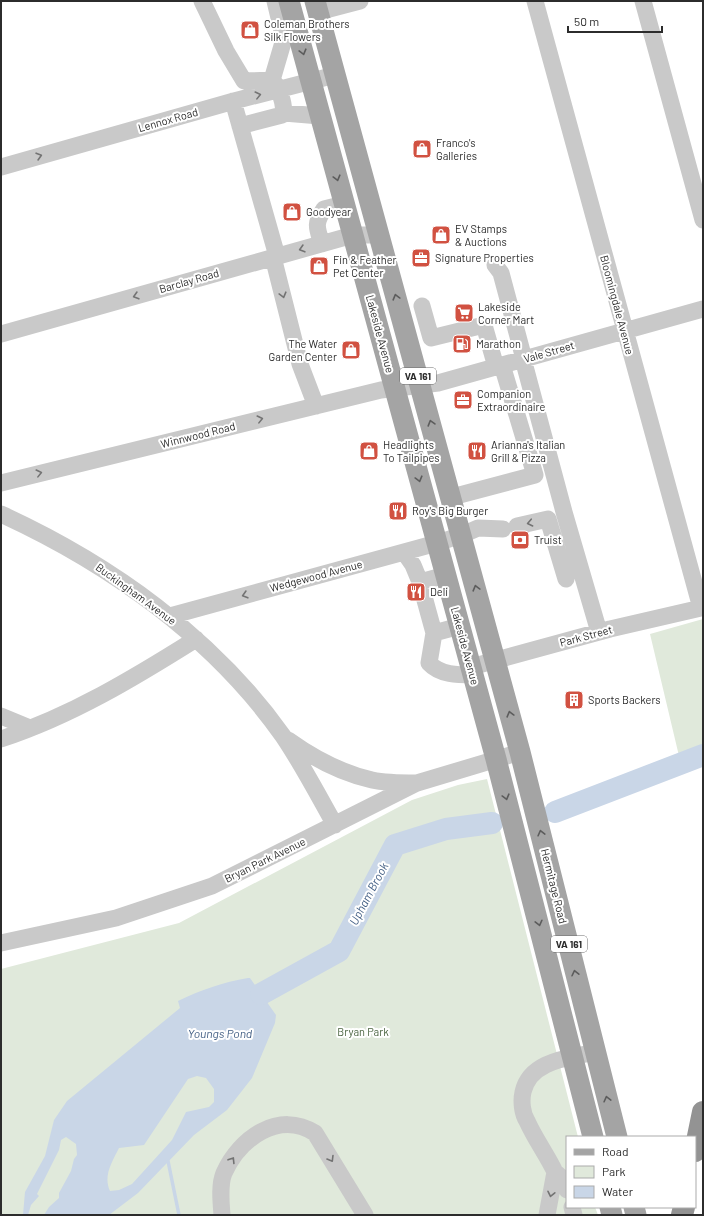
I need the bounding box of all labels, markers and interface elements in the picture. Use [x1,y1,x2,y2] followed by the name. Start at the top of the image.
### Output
[568,8,662,34] scale bar
[574,14,599,28] text: 50 m
[264,17,350,43] place label: Coleman Brothers Silk Flowers
[239,19,261,41] shop icon: Coleman Brothers Silk Flowers
[298,48,307,55] one-way arrow
[254,91,261,100] one-way arrow
[136,105,199,134] street label: Lennox Road
[436,136,477,162] place label: Franco's Galleries
[411,138,433,160] shop icon: Franco's Galleries
[35,152,42,161] one-way arrow
[332,174,341,181] one-way arrow
[281,201,303,223] shop icon: Goodyear
[306,205,351,218] place label: Goodyear
[455,222,507,248] place label: EV Stamps & Auctions
[430,224,452,246] shop icon: EV Stamps & Auctions
[299,244,306,253] one-way arrow
[410,247,432,269] office icon: Signature Properties
[435,251,534,264] place label: Signature Properties
[333,253,397,279] place label: Fin & Feather Pet Center
[598,254,637,356] street label: Bloomingdale Avenue
[308,255,330,277] shop icon: Fin & Feather Pet Center
[157,266,220,295] street label: Barclay Road
[133,291,140,300] one-way arrow
[278,291,287,298] one-way arrow
[364,294,397,374] street label: Lakeside Avenue
[392,294,401,301] one-way arrow
[478,300,534,326] place label: Lakeside Corner Mart
[453,302,475,324] supermarket icon: Lakeside Corner Mart
[451,333,473,355] fuel station icon: Marathon
[269,337,337,363] place label: The Water Garden Center
[476,337,521,350] place label: Marathon
[522,338,576,365] street label: Vale Street
[340,339,362,361] shop icon: The Water Garden Center
[400,368,436,384] road number: VA 161
[477,387,546,413] place label: Companion Extraordinaire
[452,389,474,411] office icon: Companion Extraordinaire
[257,416,264,424] one-way arrow
[159,419,237,450] street label: Winnwood Road
[427,419,436,426] one-way arrow
[383,438,440,464] place label: Headlights To Tailpipes
[491,438,565,464] place label: Arianna's Italian Grill & Pizza
[358,440,380,462] shop icon: Headlights To Tailpipes
[466,440,488,462] restaurant icon: Arianna's Italian Grill & Pizza
[36,470,42,478] one-way arrow
[415,475,423,482] one-way arrow
[387,500,409,522] restaurant icon: Roy's Big Burger
[412,504,488,517] place label: Roy's Big Burger
[526,519,533,527] one-way arrow
[509,529,531,551] bank icon: Truist
[534,533,562,546] place label: Truist
[268,557,364,594] street label: Wedgewood Avenue
[94,560,179,627] street label: Buckingham Avenue
[405,581,427,603] restaurant icon: Deli
[430,585,448,598] place label: Deli
[473,585,481,592] one-way arrow
[241,591,248,599] one-way arrow
[449,606,482,686] street label: Lakeside Avenue
[558,622,614,649] street label: Park Street
[563,689,585,711] building icon: Sports Backers
[588,693,661,706] place label: Sports Backers
[506,711,515,718] one-way arrow
[501,793,510,800] one-way arrow
[537,830,546,837] one-way arrow
[222,834,308,885] street label: Bryan Park Avenue
[539,847,570,925] street label: Hermitage Road
[346,860,390,927] water label: Upham Brook
[534,919,542,926] one-way arrow
[551,936,587,952] road number: VA 161
[572,970,580,976] one-way arrow
[337,1025,389,1038] park label: Bryan Park
[188,1026,253,1040] water label: Youngs Pond
[604,1096,612,1102] one-way arrow
[566,1136,696,1208] legend
[602,1144,629,1158] text: Road
[326,1155,334,1162] one-way arrow
[227,1157,235,1164] one-way arrow
[602,1164,626,1178] text: Park
[602,1184,634,1198] text: Water
[547,1190,555,1197] one-way arrow

